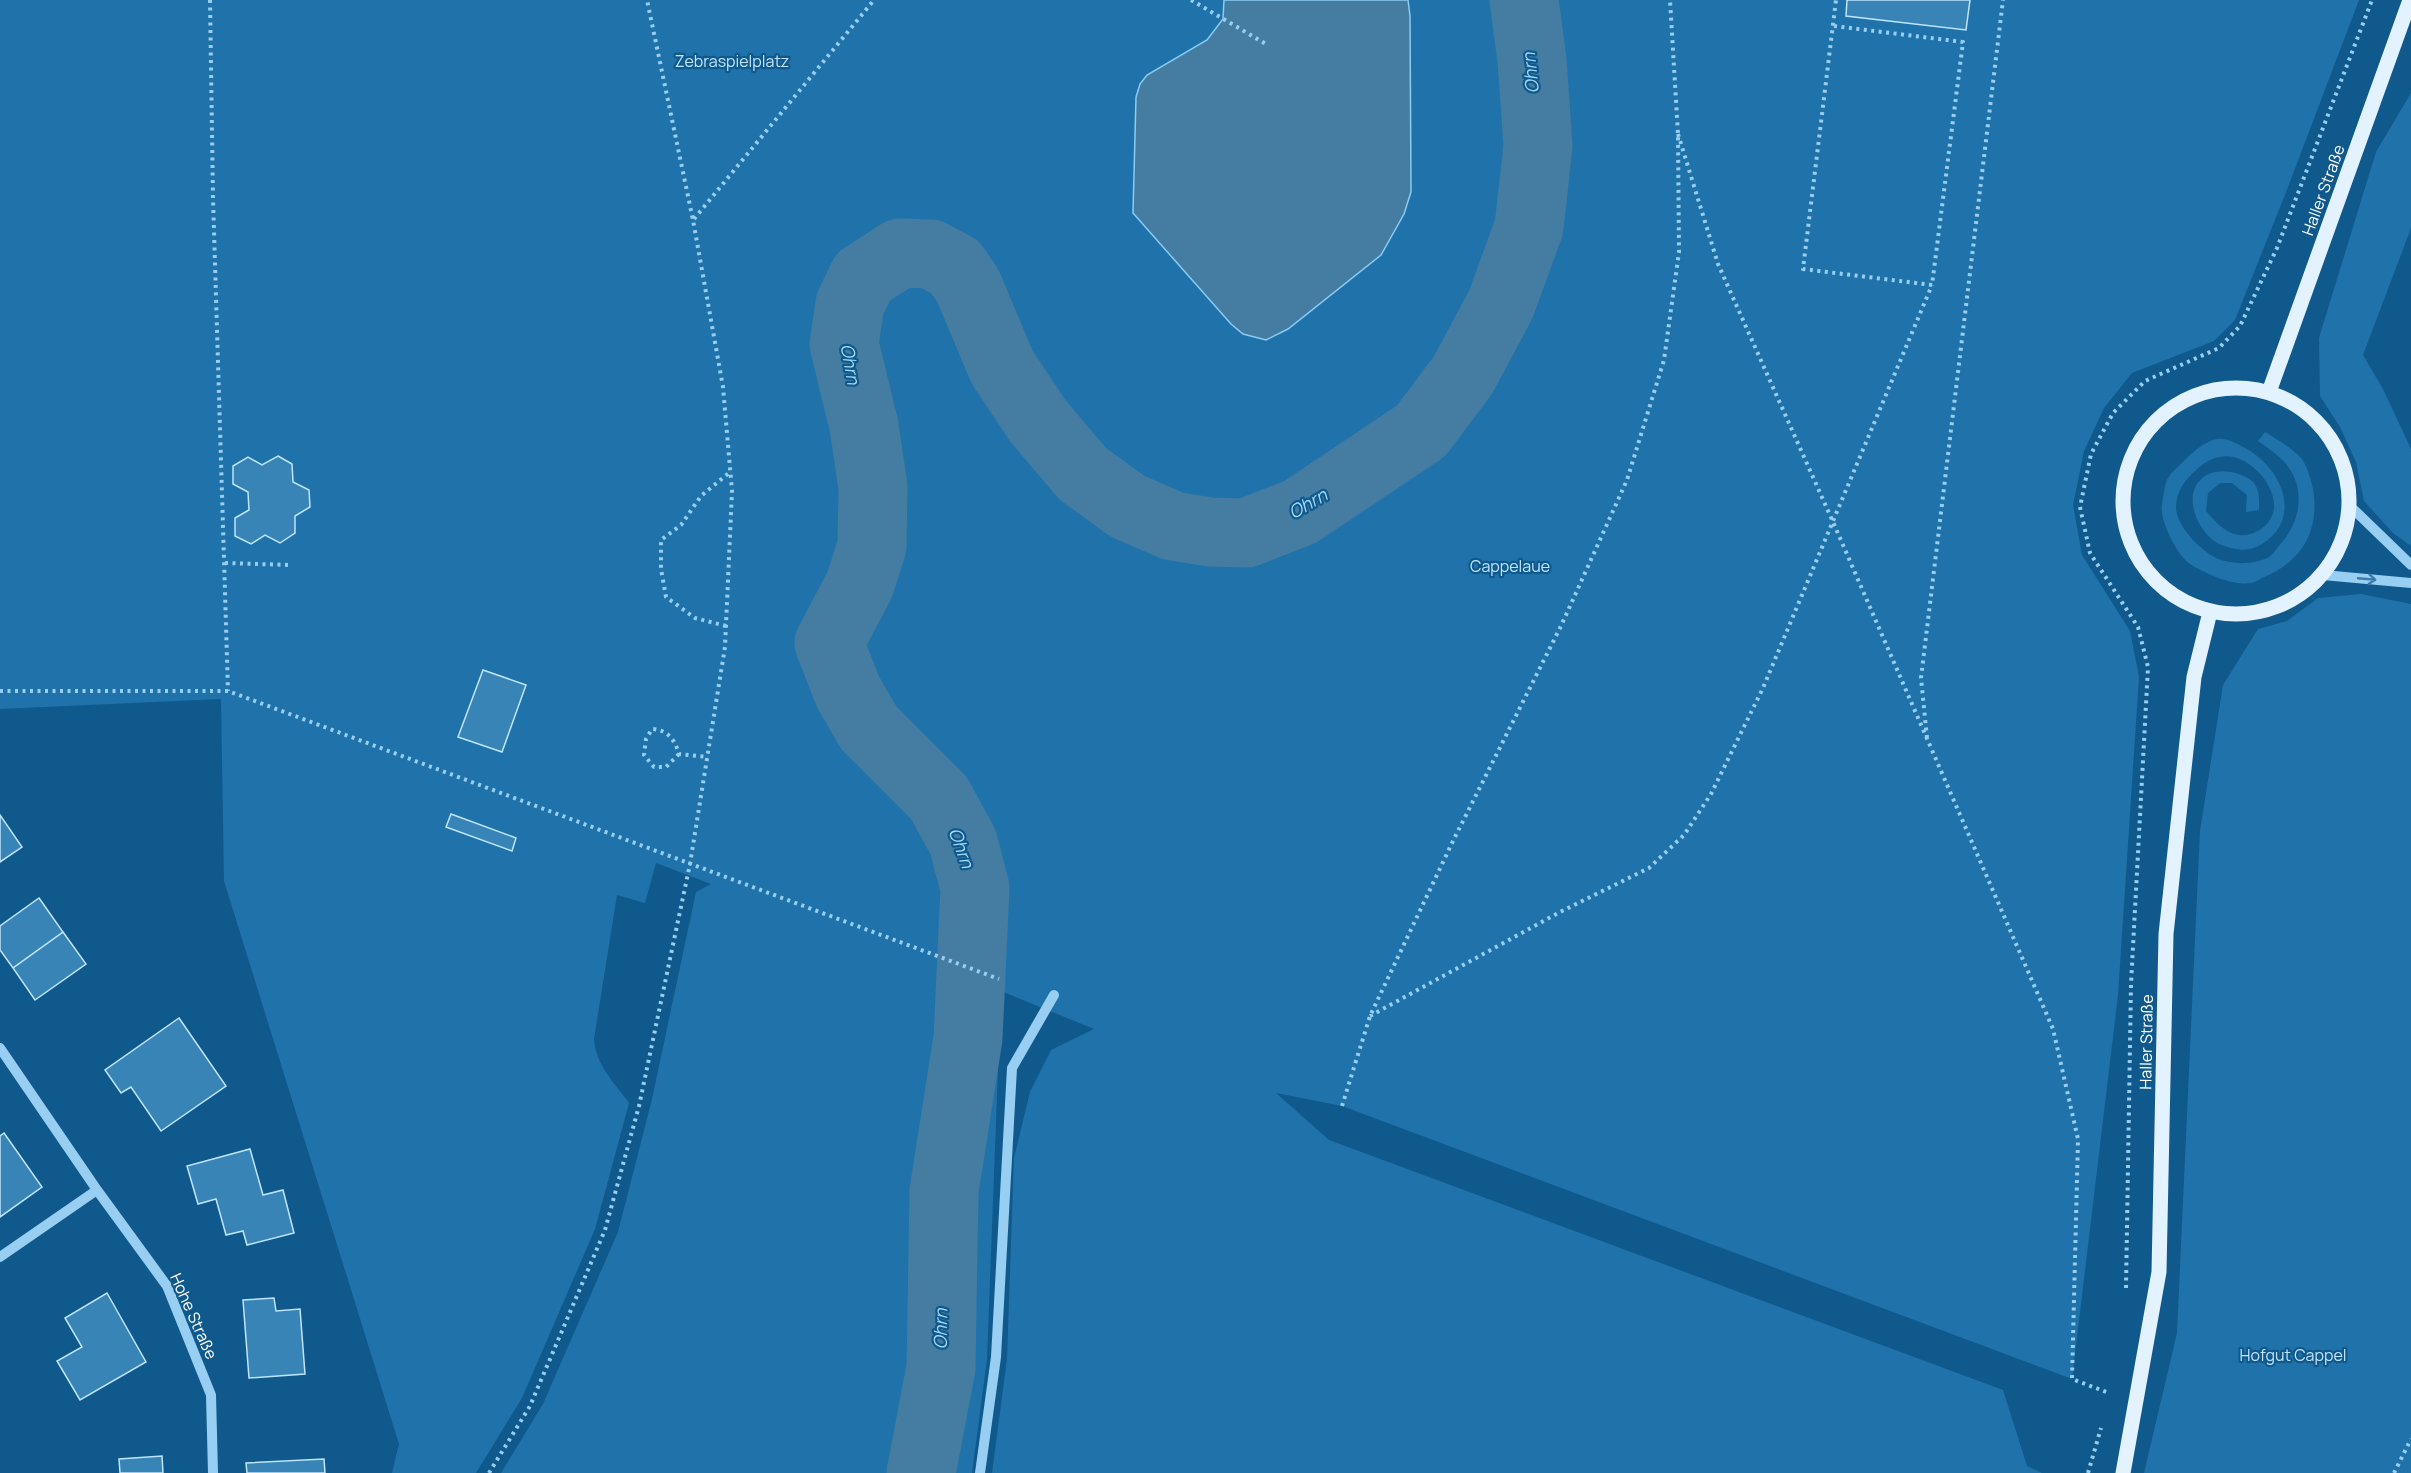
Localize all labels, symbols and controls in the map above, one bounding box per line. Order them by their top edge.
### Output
park label: Zebraspielplatz [675,50,789,72]
water label: Ohrn [1516,50,1544,95]
street label: Haller Straße [2296,142,2350,238]
water label: Ohrn [836,342,867,387]
water label: Ohrn [1284,482,1332,524]
park label: Cappelaue [1470,555,1550,577]
one-way arrow [2356,574,2376,585]
water label: Ohrn [944,824,981,872]
street label: Haller Straße [2134,994,2158,1090]
street label: Hohe Straße [165,1269,223,1363]
water label: Ohrn [928,1307,952,1350]
park label: Hofgut Cappel [2239,1344,2347,1366]

